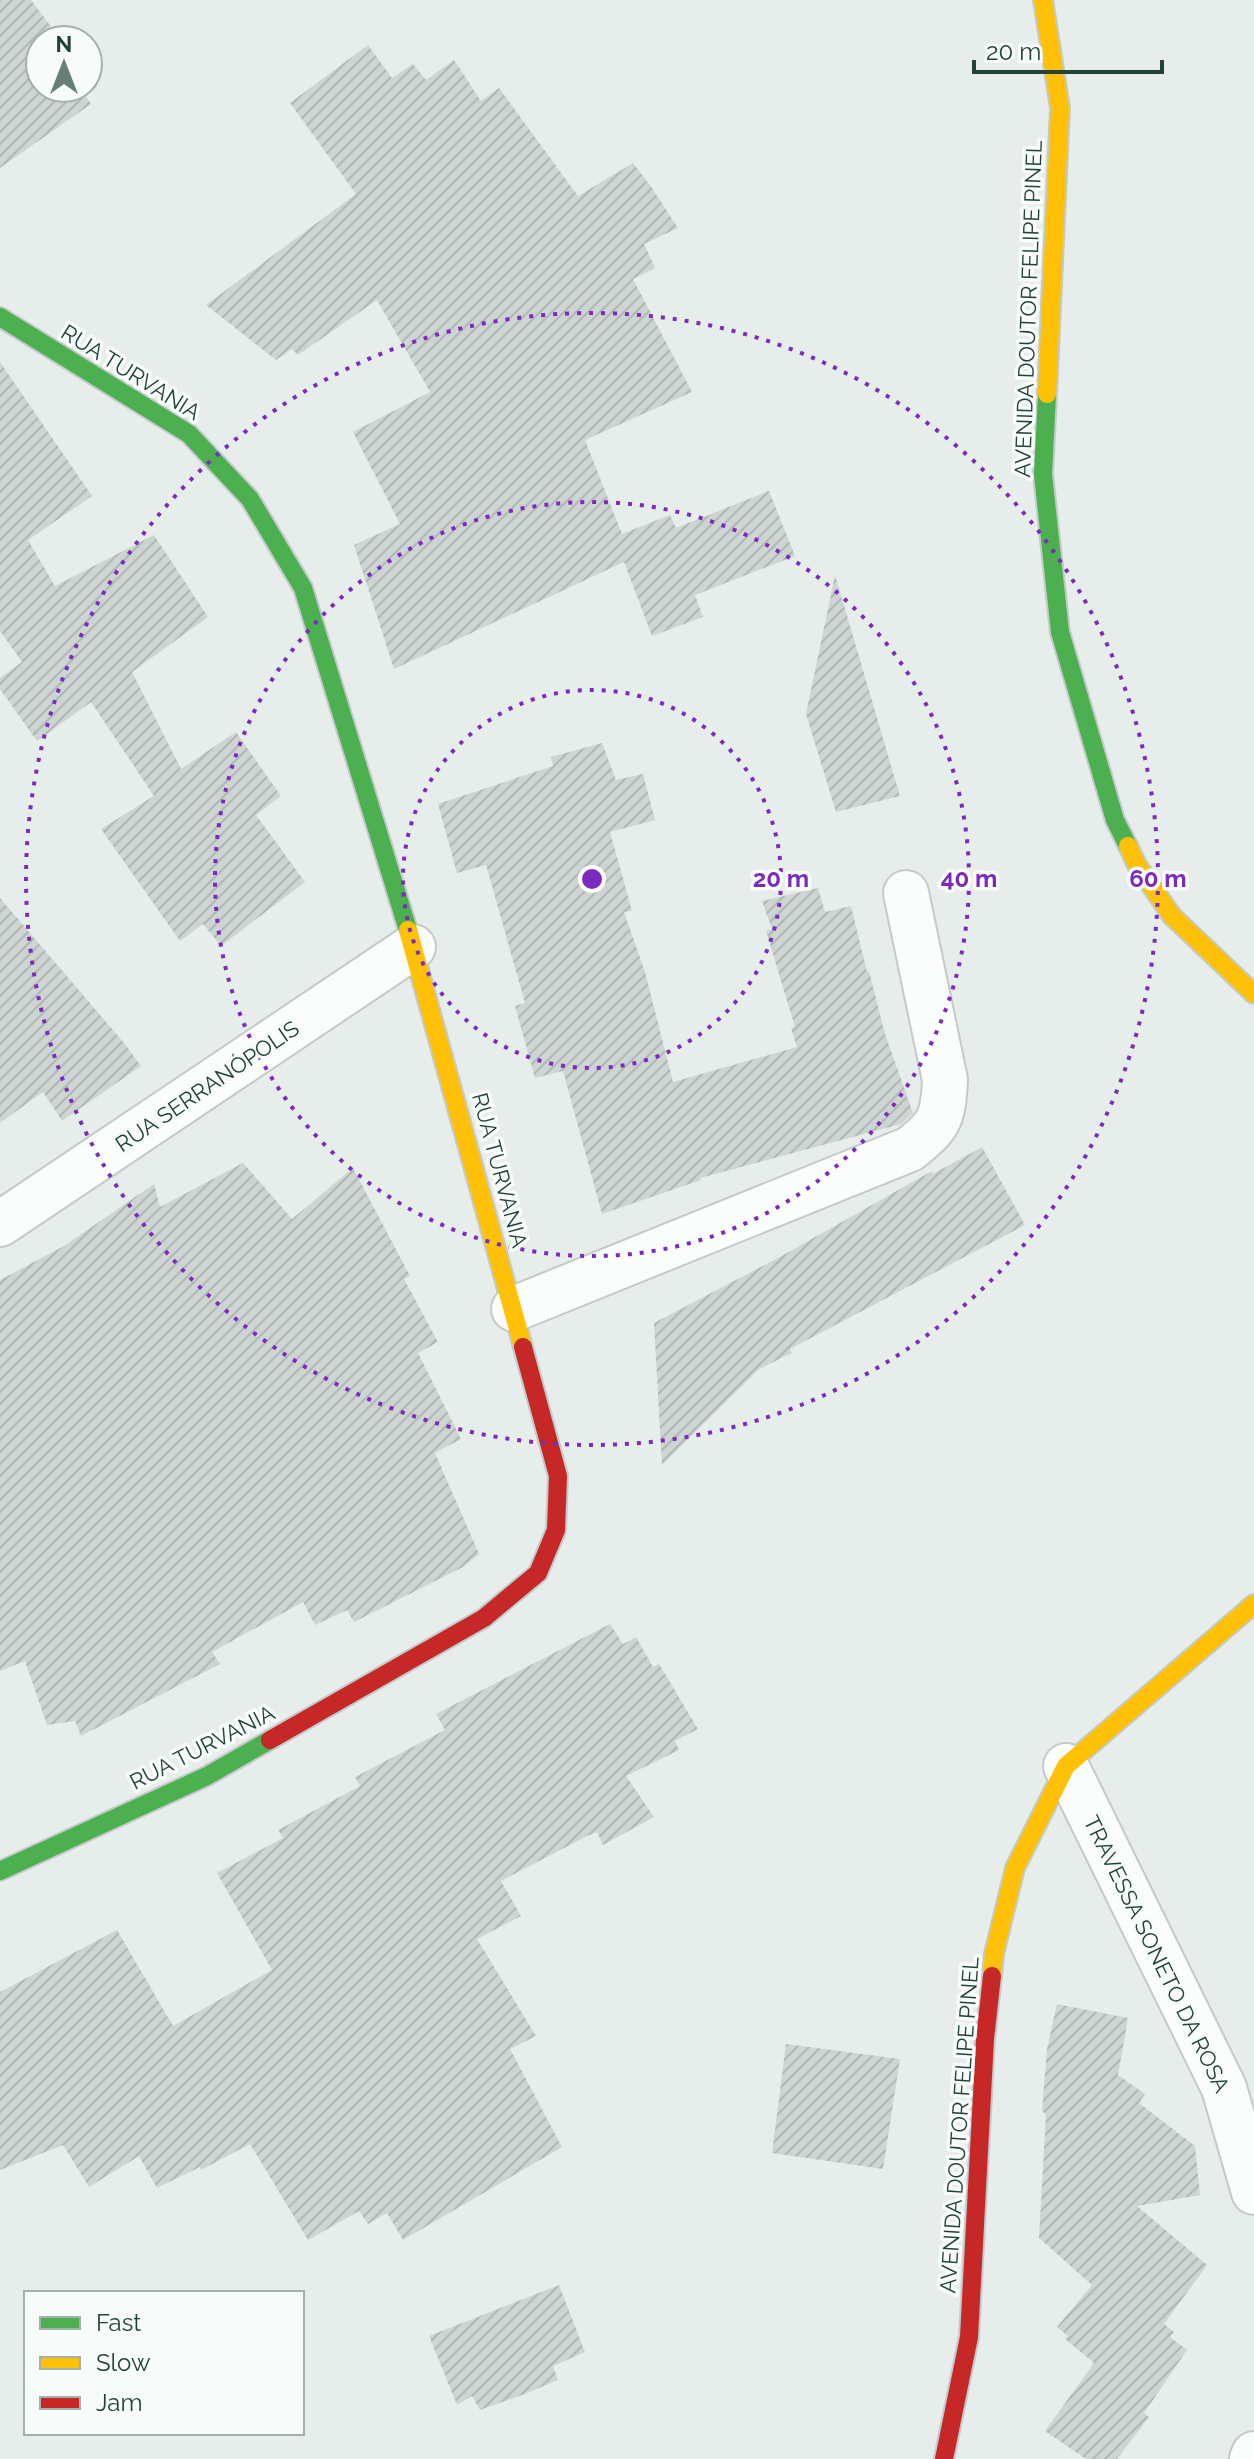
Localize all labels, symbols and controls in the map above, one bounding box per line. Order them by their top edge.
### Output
north arrow [24,24,104,104]
scale bar [974,24,1162,74]
text: N [56,31,72,57]
text: 20 m [986,37,1041,66]
street label: AVENIDA DOUTOR FELIPE PINEL [1009,140,1047,478]
street label: RUA TURVANIA [57,319,206,425]
text: 20 m [753,864,809,893]
text: 40 m [941,864,997,893]
text: 60 m [1129,864,1187,893]
centre of rings [578,865,606,893]
street label: RUA SERRANÓPOLIS [110,1015,304,1157]
street label: RUA TURVANIA [467,1090,533,1250]
street label: RUA TURVANIA [125,1699,279,1795]
street label: TRAVESSA SONETO DA ROSA [1079,1811,1236,2097]
street label: AVENIDA DOUTOR FELIPE PINEL [934,1956,984,2294]
legend [24,2291,304,2435]
text: Fast [96,2308,141,2337]
text: Slow [96,2348,151,2377]
text: Jam [96,2388,142,2417]

